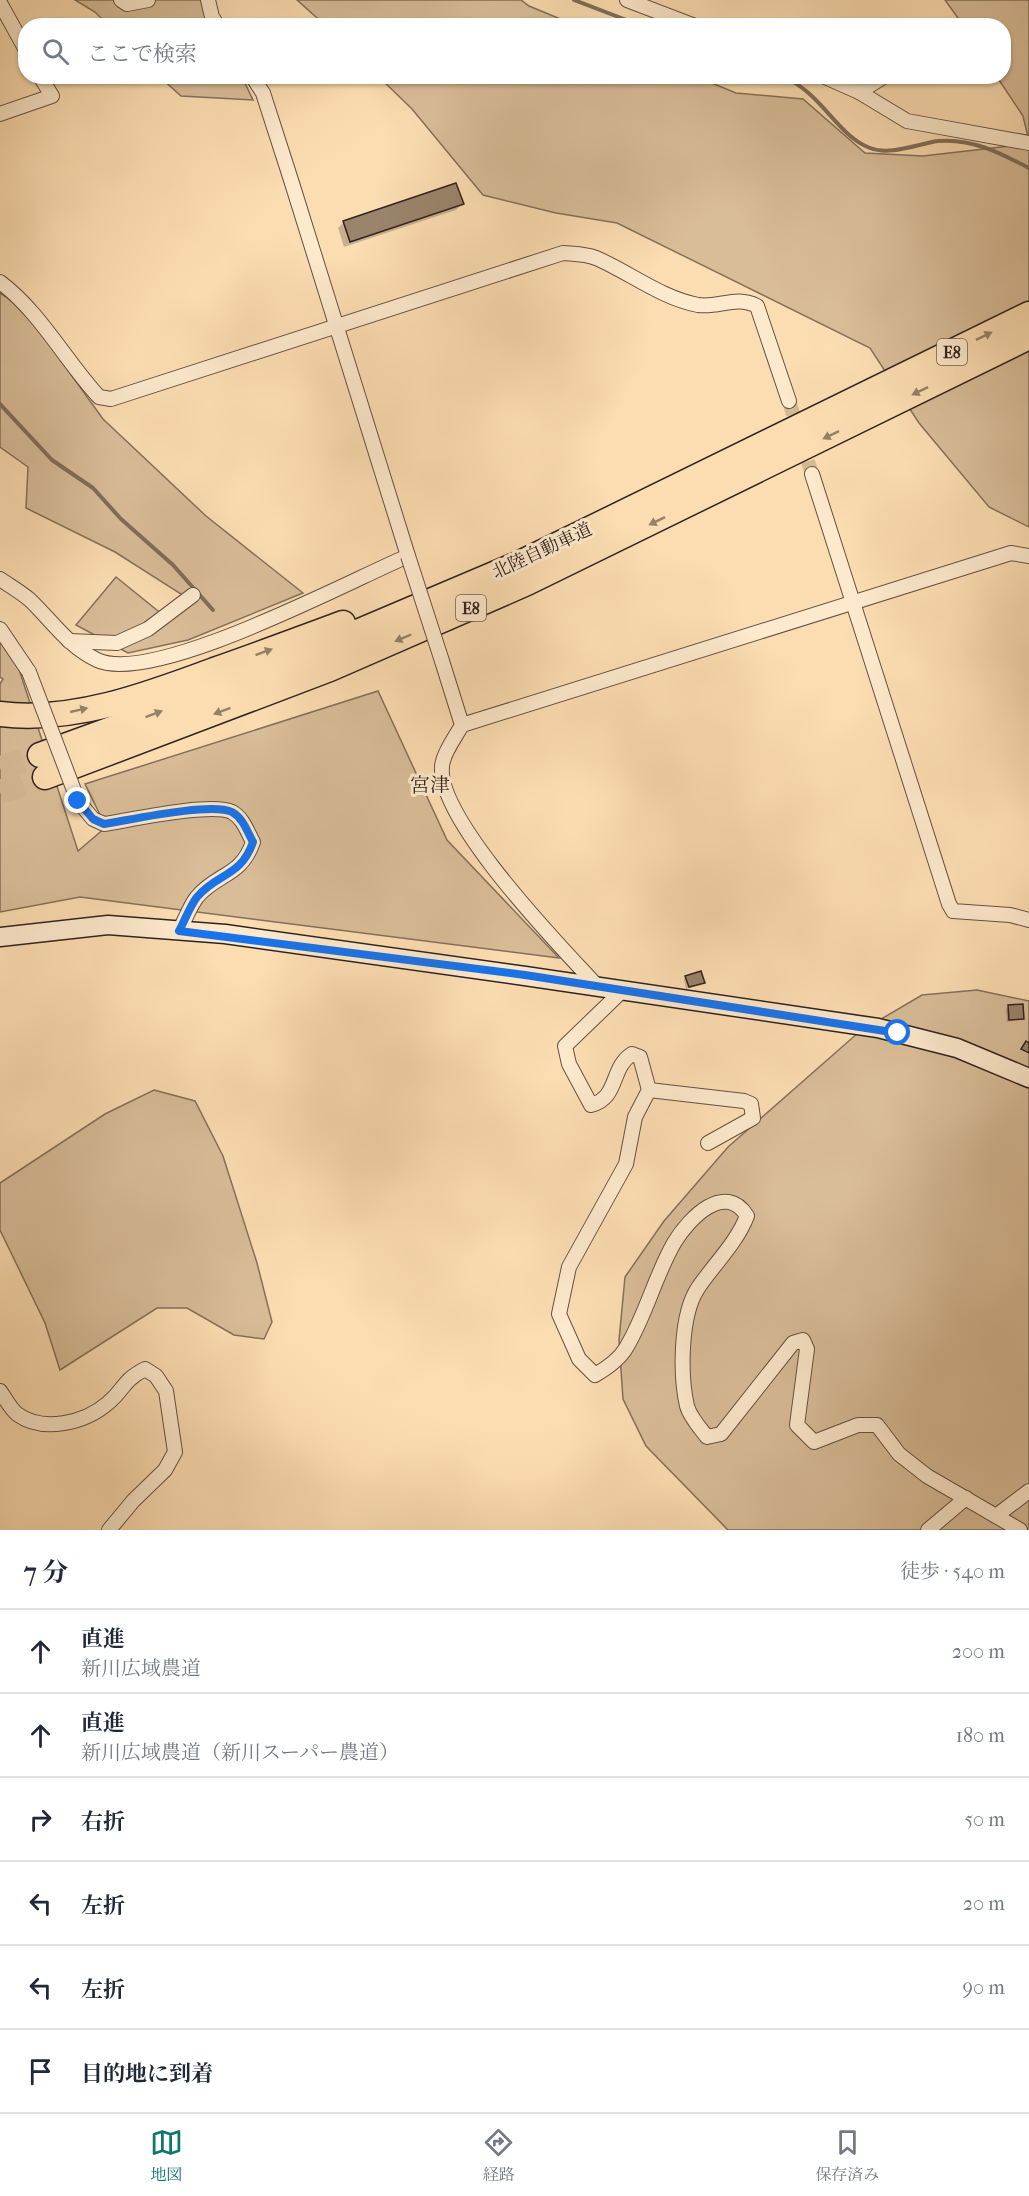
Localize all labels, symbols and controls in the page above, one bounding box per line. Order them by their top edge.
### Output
search box [18,18,1011,84]
icon: search [39,35,72,68]
text: ここで検索 [87,41,197,67]
one-way arrow [976,331,993,341]
road number: E8 [937,339,967,365]
one-way arrow [911,385,929,395]
one-way arrow [823,430,840,439]
one-way arrow [648,517,665,526]
street label: 北陸自動車道 [489,519,595,583]
road number: E8 [456,595,486,621]
one-way arrow [394,634,412,643]
one-way arrow [256,646,274,656]
one-way arrow [70,705,89,714]
one-way arrow [213,706,231,716]
one-way arrow [146,709,164,719]
district label: 宮津 [410,774,450,797]
route end [64,787,90,813]
route start [884,1019,910,1045]
text: 7 分 [24,1557,68,1588]
text: 徒歩 · 540 m [900,1560,1005,1583]
text: 直進 [81,1626,125,1652]
icon: ahead [24,1635,57,1668]
text: 200 m [952,1640,1005,1663]
text: 新川広域農道 [81,1657,201,1680]
text: 直進 [81,1710,125,1736]
icon: ahead [24,1719,57,1752]
text: 180 m [956,1724,1005,1747]
text: 新川広域農道（新川スーパー農道） [81,1741,399,1764]
icon: right [24,1803,57,1836]
text: 50 m [964,1808,1005,1831]
text: 右折 [81,1809,125,1835]
icon: left [24,1887,57,1920]
text: 20 m [963,1892,1005,1915]
text: 左折 [81,1893,125,1919]
icon: left [24,1971,57,2004]
text: 90 m [963,1976,1005,1999]
text: 左折 [81,1977,125,2003]
icon: arrive [24,2055,57,2088]
text: 目的地に到着 [81,2061,213,2087]
tab: 地図 [150,2126,183,2185]
tab: 経路 [482,2126,515,2185]
tab: 保存済み [815,2126,879,2185]

